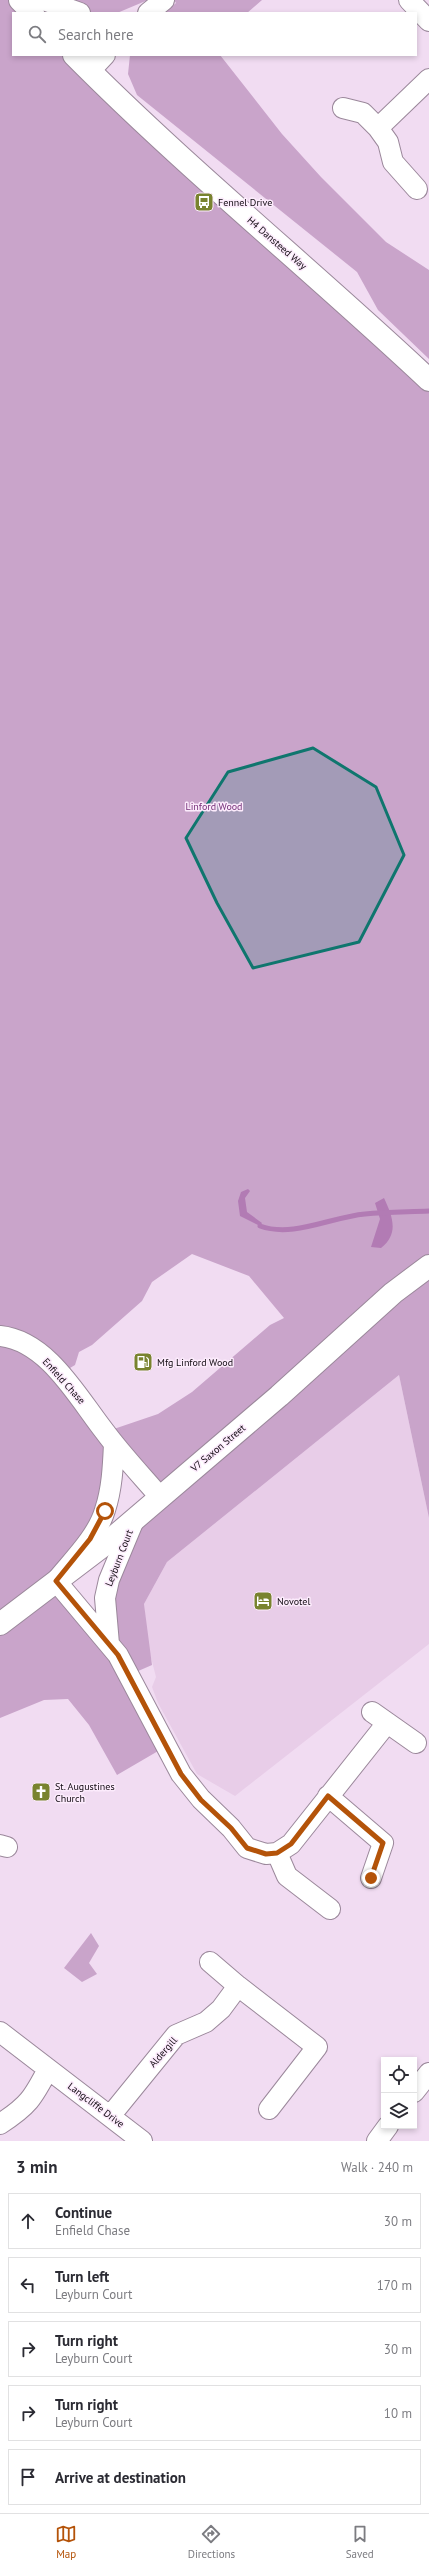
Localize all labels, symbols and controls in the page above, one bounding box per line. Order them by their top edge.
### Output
search box [12,12,417,56]
icon: search [26,23,48,45]
text: Search here [58,25,134,44]
bus stop icon: Fennel Drive [193,191,215,213]
place label: Fennel Drive [218,196,272,209]
street label: H4 Dansteed Way [245,214,310,273]
park label: Linford Wood [186,800,242,813]
fuel station icon: Mfg Linford Wood [132,1351,154,1373]
street label: Enfield Chase [40,1355,88,1407]
place label: Mfg Linford Wood [157,1356,233,1369]
street label: V7 Saxon Street [187,1421,248,1475]
route start [96,1502,114,1520]
street label: Leyburn Court [102,1527,136,1588]
hotel icon: Novotel [252,1590,274,1612]
place label: Novotel [277,1595,310,1608]
place label: St. Augustines Church [55,1780,115,1805]
church icon: St. Augustines Church [30,1781,52,1803]
route end [362,1869,380,1887]
street label: Aldergill [146,2034,180,2070]
map controls [381,2057,417,2129]
button: locate [381,2057,417,2093]
street label: Langcliffe Drive [65,2080,127,2130]
button: layers [381,2093,417,2129]
text: 3 min [16,2156,57,2178]
text: Walk · 240 m [341,2159,413,2176]
text: Continue [55,2203,112,2222]
icon: ahead [17,2210,39,2232]
text: 30 m [384,2213,412,2230]
text: Enfield Chase [55,2222,130,2239]
text: Turn left [55,2267,109,2286]
icon: left [17,2274,39,2296]
text: 170 m [377,2277,412,2294]
text: Leyburn Court [55,2286,133,2303]
text: Turn right [55,2331,118,2350]
icon: right [17,2338,39,2360]
text: 30 m [384,2341,412,2358]
text: Leyburn Court [55,2350,133,2367]
text: Turn right [55,2395,118,2414]
icon: right [17,2402,39,2424]
text: 10 m [384,2405,412,2422]
text: Leyburn Court [55,2414,133,2431]
icon: arrive [17,2466,39,2488]
text: Arrive at destination [55,2468,186,2487]
tab: Map [55,2523,77,2561]
tab: Directions [188,2523,235,2561]
tab: Saved [346,2523,374,2561]

